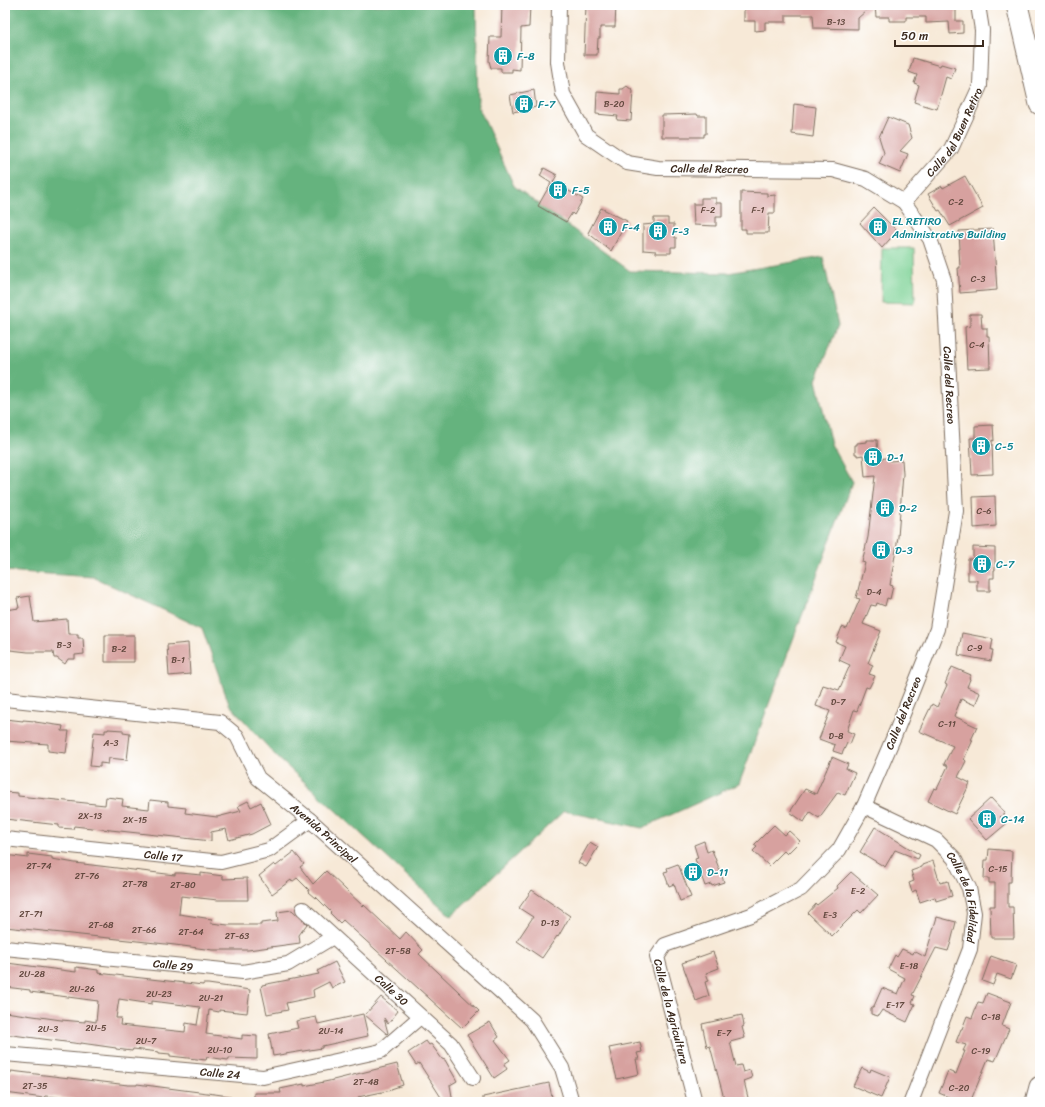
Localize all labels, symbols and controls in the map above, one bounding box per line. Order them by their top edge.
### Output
house number: B-13 [827,14,845,30]
scale bar [895,22,983,48]
text: 50 m [901,25,928,47]
building icon: F-8 [492,45,514,67]
place label: F-8 [517,47,535,66]
street label: Calle del Buen Retiro [921,84,988,181]
building icon: F-7 [513,93,535,115]
place label: F-7 [538,95,556,114]
house number: B-20 [604,96,625,112]
street label: Calle del Recreo [671,159,749,179]
building icon: F-5 [547,179,569,201]
place label: F-5 [572,181,590,200]
house number: C-2 [949,194,964,210]
house number: F-2 [701,202,715,218]
house number: F-1 [752,202,765,218]
place label: EL RETIRO Administrative Building [891,212,1007,244]
building icon: F-4 [597,216,619,238]
building icon: EL RETIRO Administrative Building [867,216,889,238]
place label: F-4 [622,218,640,237]
building icon: F-3 [647,220,669,242]
place label: F-3 [672,222,689,241]
house number: C-3 [971,271,985,287]
house number: C-4 [969,337,985,353]
street label: Calle del Recreo [937,346,961,425]
building icon: C-5 [970,435,992,457]
place label: C-5 [995,437,1014,456]
building icon: D-1 [862,446,884,468]
place label: D-1 [887,448,904,467]
building icon: D-2 [874,497,896,519]
place label: D-2 [899,499,918,518]
house number: C-6 [977,503,991,519]
building icon: D-3 [870,539,892,561]
place label: D-3 [895,541,913,560]
building icon: C-7 [971,553,993,575]
place label: C-7 [996,555,1015,574]
house number: D-4 [866,584,882,600]
house number: B-3 [57,637,71,653]
house number: C-9 [967,640,983,656]
house number: B-2 [111,641,127,657]
house number: B-1 [171,652,185,668]
street label: Calle del Recreo [880,673,927,753]
house number: D-7 [831,694,846,710]
house number: C-11 [938,716,956,732]
house number: D-8 [829,728,844,744]
house number: A-3 [102,735,119,751]
street label: Avenida Principal [285,798,362,869]
house number: 2X-13 [78,808,102,824]
building icon: C-14 [976,808,998,830]
place label: C-14 [1001,810,1025,829]
house number: 2X-15 [123,812,148,828]
street label: Calle 17 [143,845,184,868]
street label: Calle de la Fidelidad [942,847,983,945]
house number: 2T-74 [26,858,52,874]
building icon: D-11 [682,861,704,883]
house number: C-15 [988,861,1008,877]
place label: D-11 [707,863,728,882]
house number: 2T-76 [75,868,99,884]
house number: 2T-78 [123,876,148,892]
house number: 2T-80 [170,877,196,893]
house number: E-2 [851,883,865,899]
house number: 2T-71 [19,906,43,922]
house number: E-3 [823,907,837,923]
house number: D-13 [541,915,559,931]
house number: 2T-68 [89,917,114,933]
house number: 2T-66 [132,922,156,938]
house number: 2T-64 [178,924,204,940]
house number: 2T-63 [225,928,249,944]
house number: 2T-58 [385,943,411,959]
street label: Calle 29 [152,954,194,977]
street label: Calle de la Agricultura [648,957,694,1067]
house number: E-18 [900,958,919,974]
house number: 2U-28 [19,966,46,982]
street label: Calle 30 [370,970,413,1011]
house number: 2U-26 [69,981,95,997]
house number: 2U-23 [146,986,172,1002]
house number: 2U-21 [199,990,223,1006]
house number: E-17 [886,997,905,1013]
house number: C-18 [981,1009,1001,1025]
house number: 2U-5 [86,1020,107,1036]
house number: 2U-3 [38,1021,58,1037]
house number: 2U-14 [319,1023,344,1039]
house number: E-7 [717,1025,732,1041]
house number: 2U-7 [136,1033,157,1049]
house number: 2U-10 [208,1042,233,1058]
house number: C-19 [971,1043,991,1059]
street label: Calle 24 [199,1062,241,1085]
house number: 2T-48 [353,1074,379,1090]
house number: 2T-35 [23,1078,48,1094]
house number: C-20 [949,1080,970,1096]

